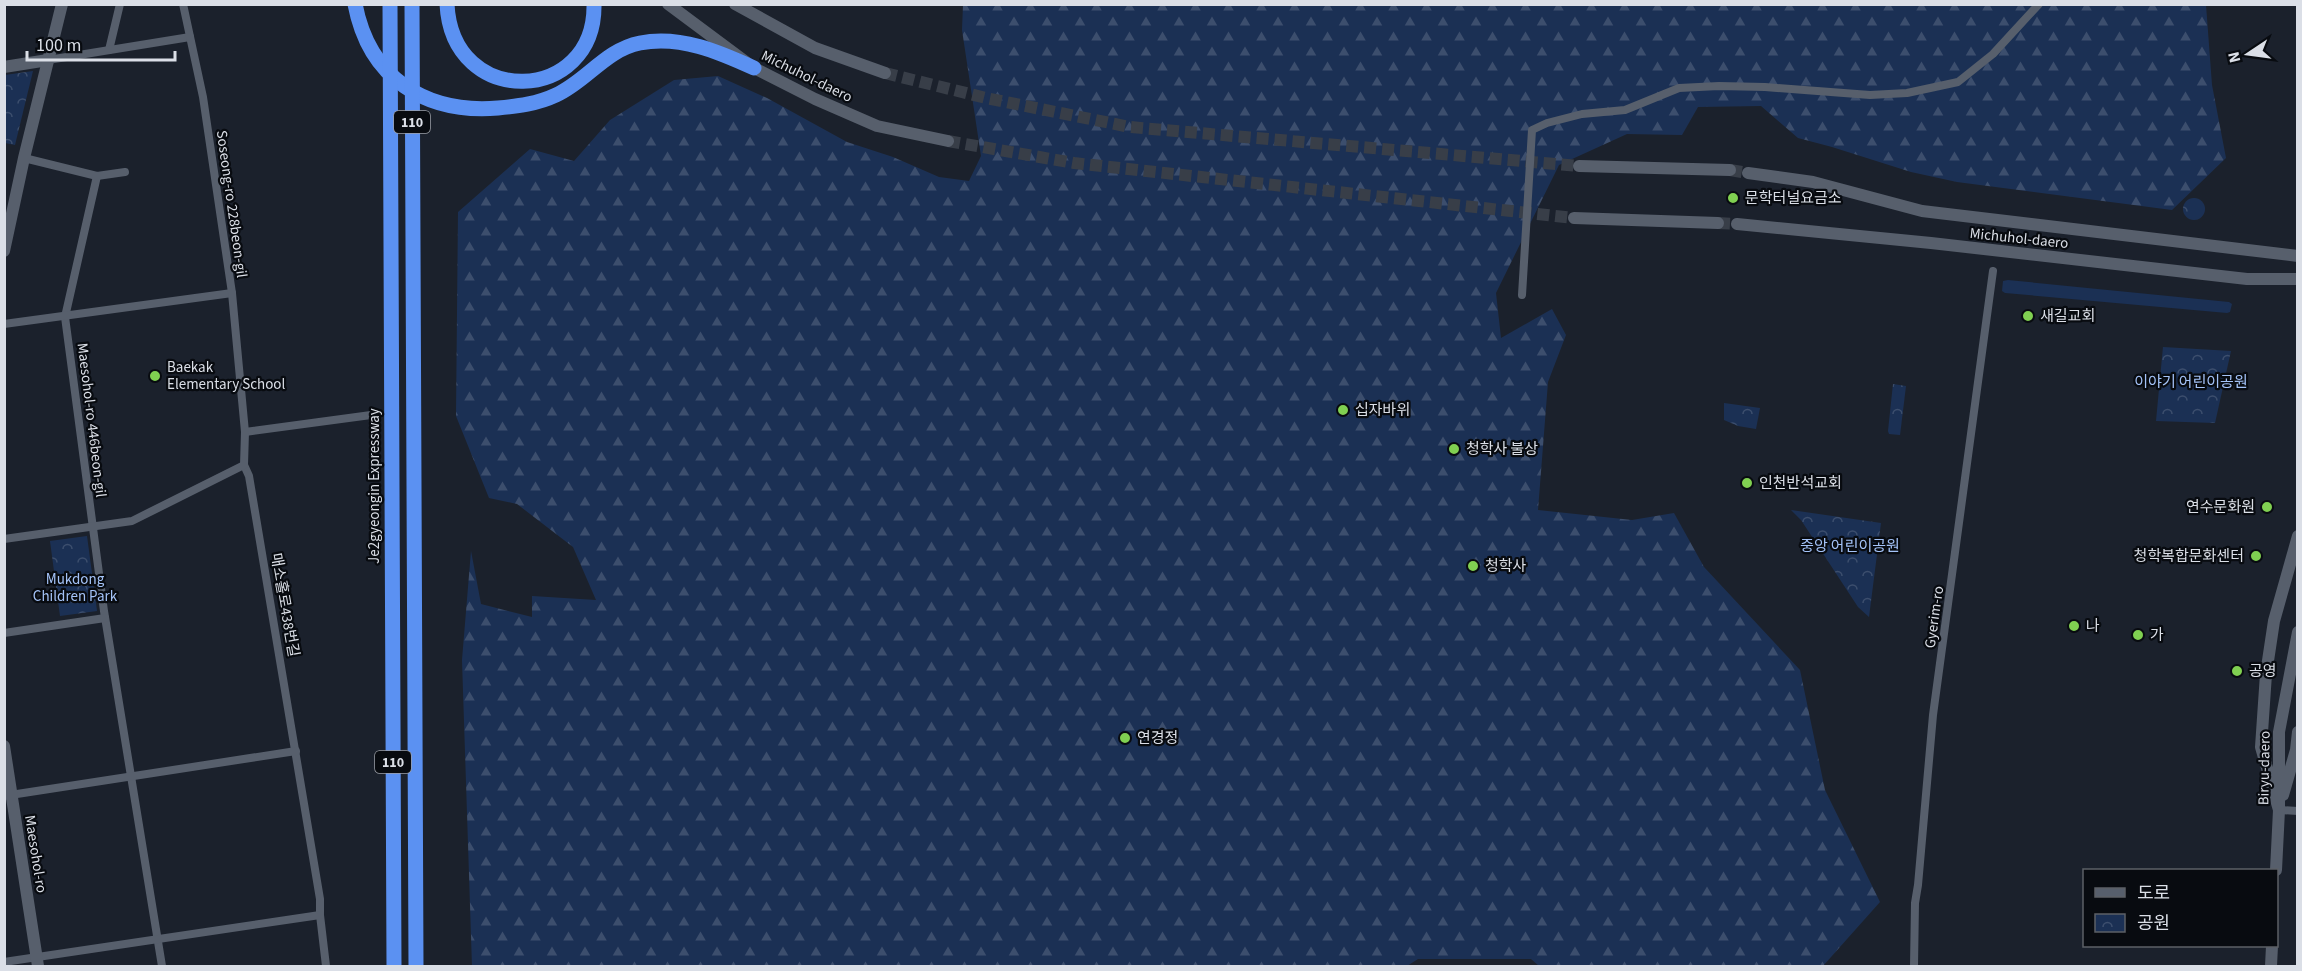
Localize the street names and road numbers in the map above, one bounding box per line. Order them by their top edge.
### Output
street label: Michuhol-daero [758,45,856,108]
road number: 110 [394,111,430,133]
street label: Soseong-ro 228beon-gil [211,129,252,279]
street label: Michuhol-daero [1969,223,2069,254]
street label: Maesohol-ro 446beon-gil [72,342,111,499]
street label: Je2gyeongin Expressway [364,408,385,564]
street label: 매소홀로438번길 [265,551,304,659]
street label: Gyerim-ro [1920,584,1949,650]
street label: Biryu-daero [2253,731,2276,805]
road number: 110 [375,751,411,773]
street label: Maesohol-ro [19,814,52,894]

